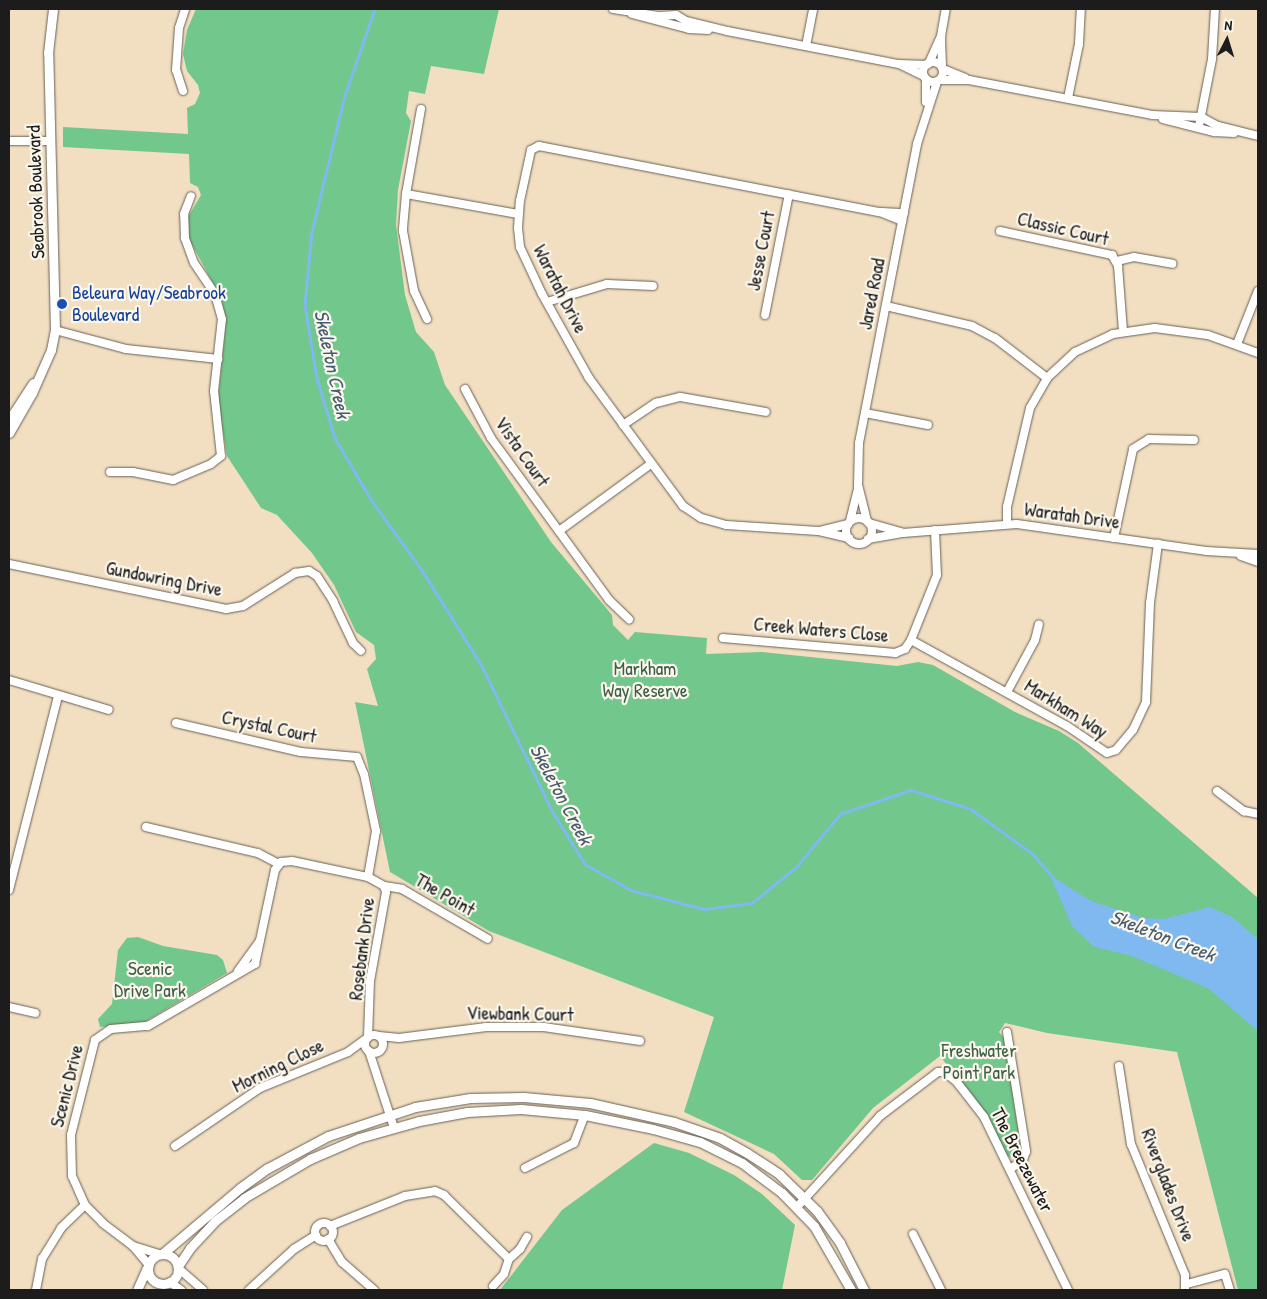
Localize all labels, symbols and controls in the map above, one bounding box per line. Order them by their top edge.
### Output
north arrow [1202,15,1252,65]
text: N [1224,15,1233,34]
street label: Seabrook Boulevard [22,125,50,259]
street label: Classic Court [1015,207,1111,251]
street label: Jesse Court [742,209,780,293]
street label: Waratah Drive [528,241,592,337]
street label: Jared Road [854,256,890,332]
place label: Beleura Way/Seabrook Boulevard [72,282,226,326]
marker: Beleura Way/Seabrook Boulevard [56,298,68,310]
water label: Skeleton Creek [310,308,356,420]
street label: Vista Court [490,413,554,491]
street label: Waratah Drive [1023,498,1121,534]
street label: Gundowring Drive [104,557,224,601]
street label: Creek Waters Close [753,613,889,647]
park label: Markham Way Reserve [602,658,688,702]
street label: Markham Way [1020,674,1112,744]
street label: Crystal Court [220,706,318,748]
water label: Skeleton Creek [526,740,598,848]
street label: The Point [411,869,479,921]
street label: Rosebank Drive [344,896,380,1002]
water label: Skeleton Creek [1107,904,1219,966]
park label: Scenic Drive Park [114,958,186,1002]
street label: Viewbank Court [466,1002,574,1026]
street label: Morning Close [229,1034,327,1098]
park label: Freshwater Point Park [942,1040,1016,1084]
street label: Scenic Drive [46,1042,88,1130]
street label: The Breezewater [986,1104,1058,1216]
street label: Riverglades Drive [1136,1125,1200,1245]

